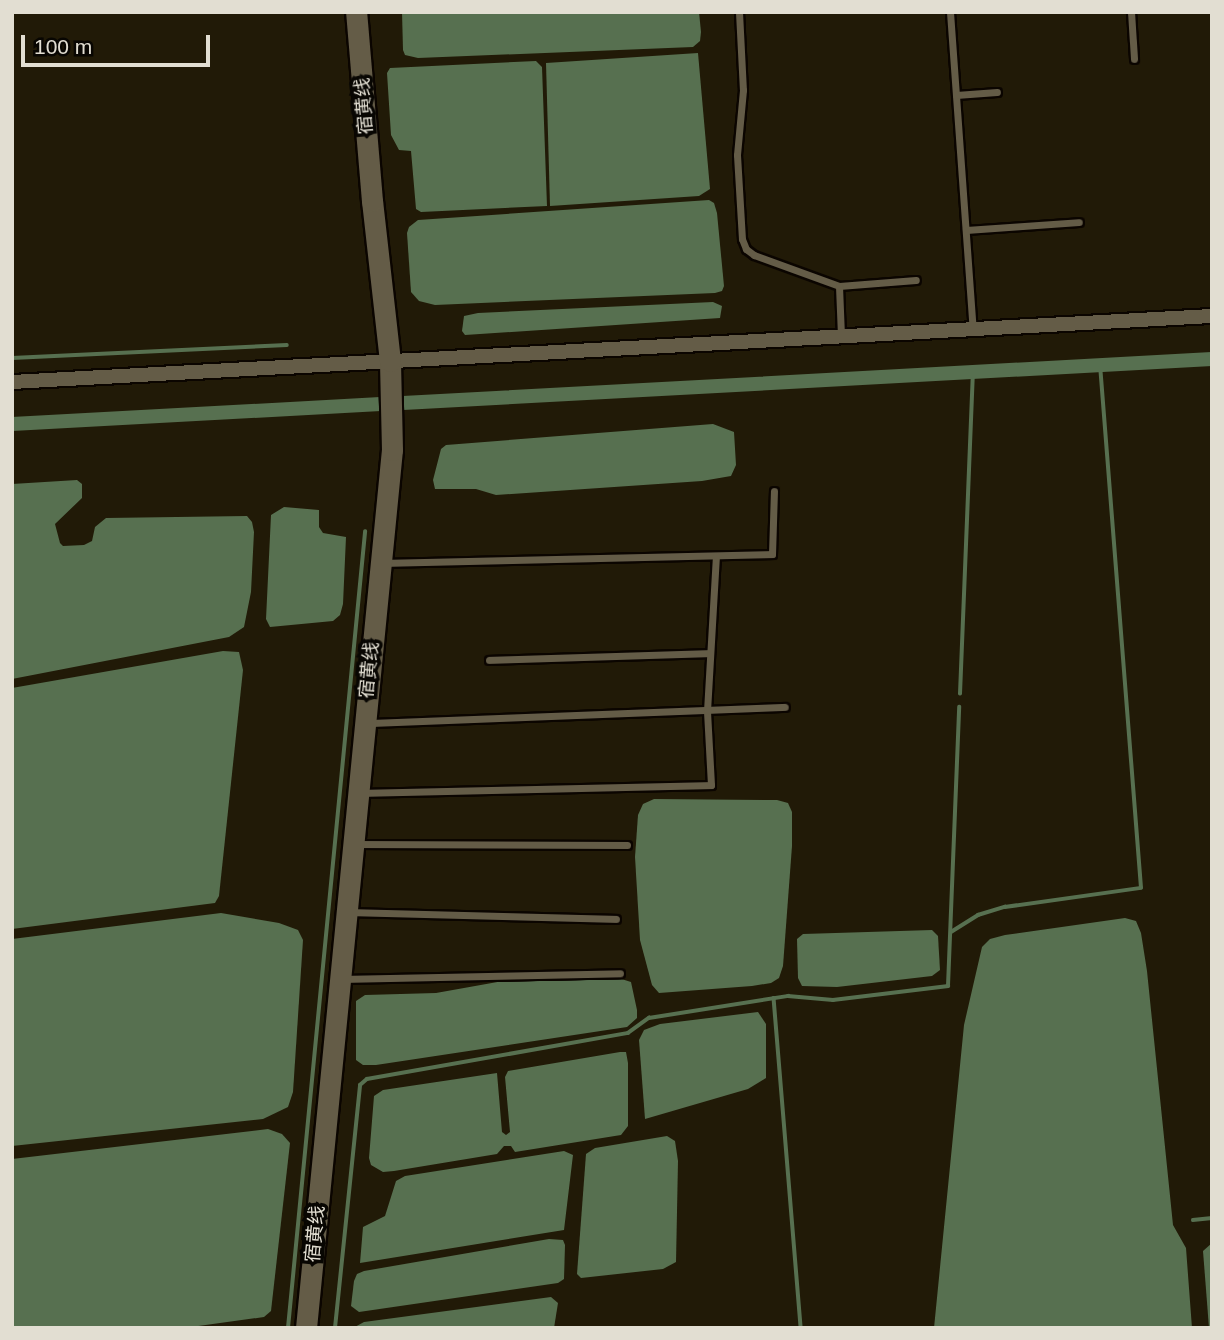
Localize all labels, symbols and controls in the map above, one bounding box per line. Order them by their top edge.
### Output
scale bar [24,21,214,65]
text: 100 m [34,35,92,58]
street label: 宿黄线 [350,77,378,135]
street label: 宿黄线 [355,641,383,699]
street label: 宿黄线 [301,1205,329,1263]

